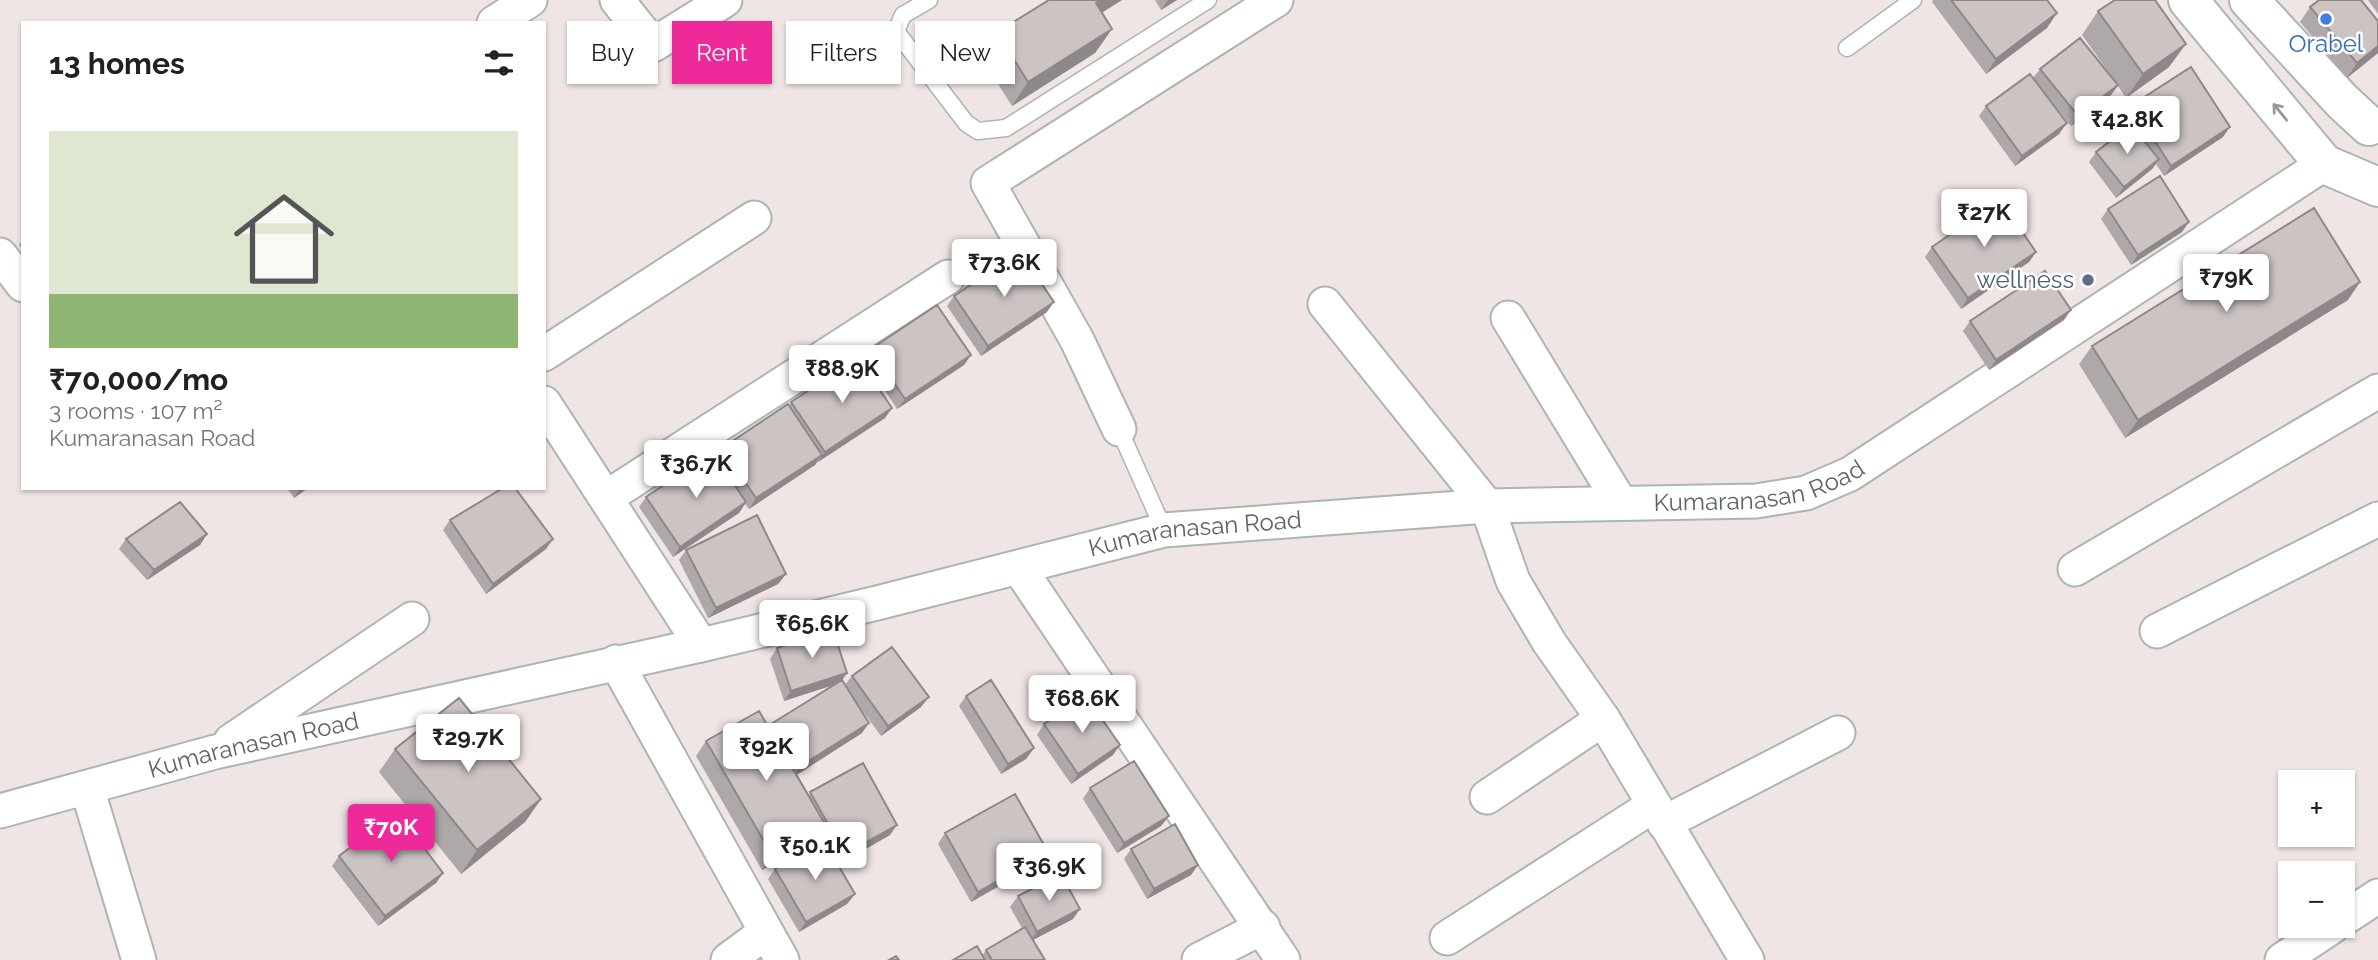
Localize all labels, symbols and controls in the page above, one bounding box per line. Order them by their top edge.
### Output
marker: Orabel [2318,11,2334,27]
chip: Buy [567,21,658,84]
chip: Rent [672,21,772,84]
chip: Filters [786,21,901,84]
chip: New [915,21,1015,84]
place label: Orabel [2289,29,2364,58]
icon: filters [480,44,518,82]
text: 13 homes [49,46,185,81]
pin: ₹42.8K [2070,96,2184,156]
one-way arrow [2273,103,2289,121]
text: ₹42.8K [2091,105,2163,132]
icon: home [221,176,347,302]
pin: ₹27K [1943,190,2025,249]
text: ₹27K [1957,198,2011,225]
pin: ₹73.6K [947,240,1061,299]
text: ₹73.6K [968,248,1040,275]
pin: ₹79K [2185,254,2267,314]
text: ₹79K [2199,263,2253,290]
place label: wellness [1977,265,2074,294]
marker: wellness [2080,272,2096,288]
pin: ₹88.9K [785,346,899,405]
text: ₹88.9K [805,354,879,381]
text: ₹70,000/mo [49,362,228,397]
text: 3 rooms · 107 m² [49,397,223,424]
text: Kumaranasan Road [49,424,255,451]
pin: ₹36.7K [639,440,753,500]
text: ₹36.7K [660,449,732,476]
street label: Kumaranasan Road [1653,453,1870,517]
street label: Kumaranasan Road [1085,505,1303,563]
pin: ₹65.6K [755,600,869,660]
text: ₹65.6K [775,609,849,636]
pin: ₹68.6K [1025,676,1139,735]
text: ₹68.6K [1045,684,1119,711]
street label: Kumaranasan Road [145,706,361,784]
pin: ₹29.7K [411,714,525,774]
text: ₹29.7K [432,723,504,750]
pin: ₹92K [725,724,807,783]
text: ₹92K [739,732,793,759]
map controls [2278,770,2355,938]
button: + [2278,770,2355,847]
pin: ₹70K [350,804,432,864]
text: ₹70K [364,813,418,840]
pin: ₹50.1K [758,822,872,882]
text: ₹50.1K [779,831,851,858]
pin: ₹36.9K [992,844,1106,903]
text: ₹36.9K [1012,852,1086,879]
button: − [2278,861,2355,938]

